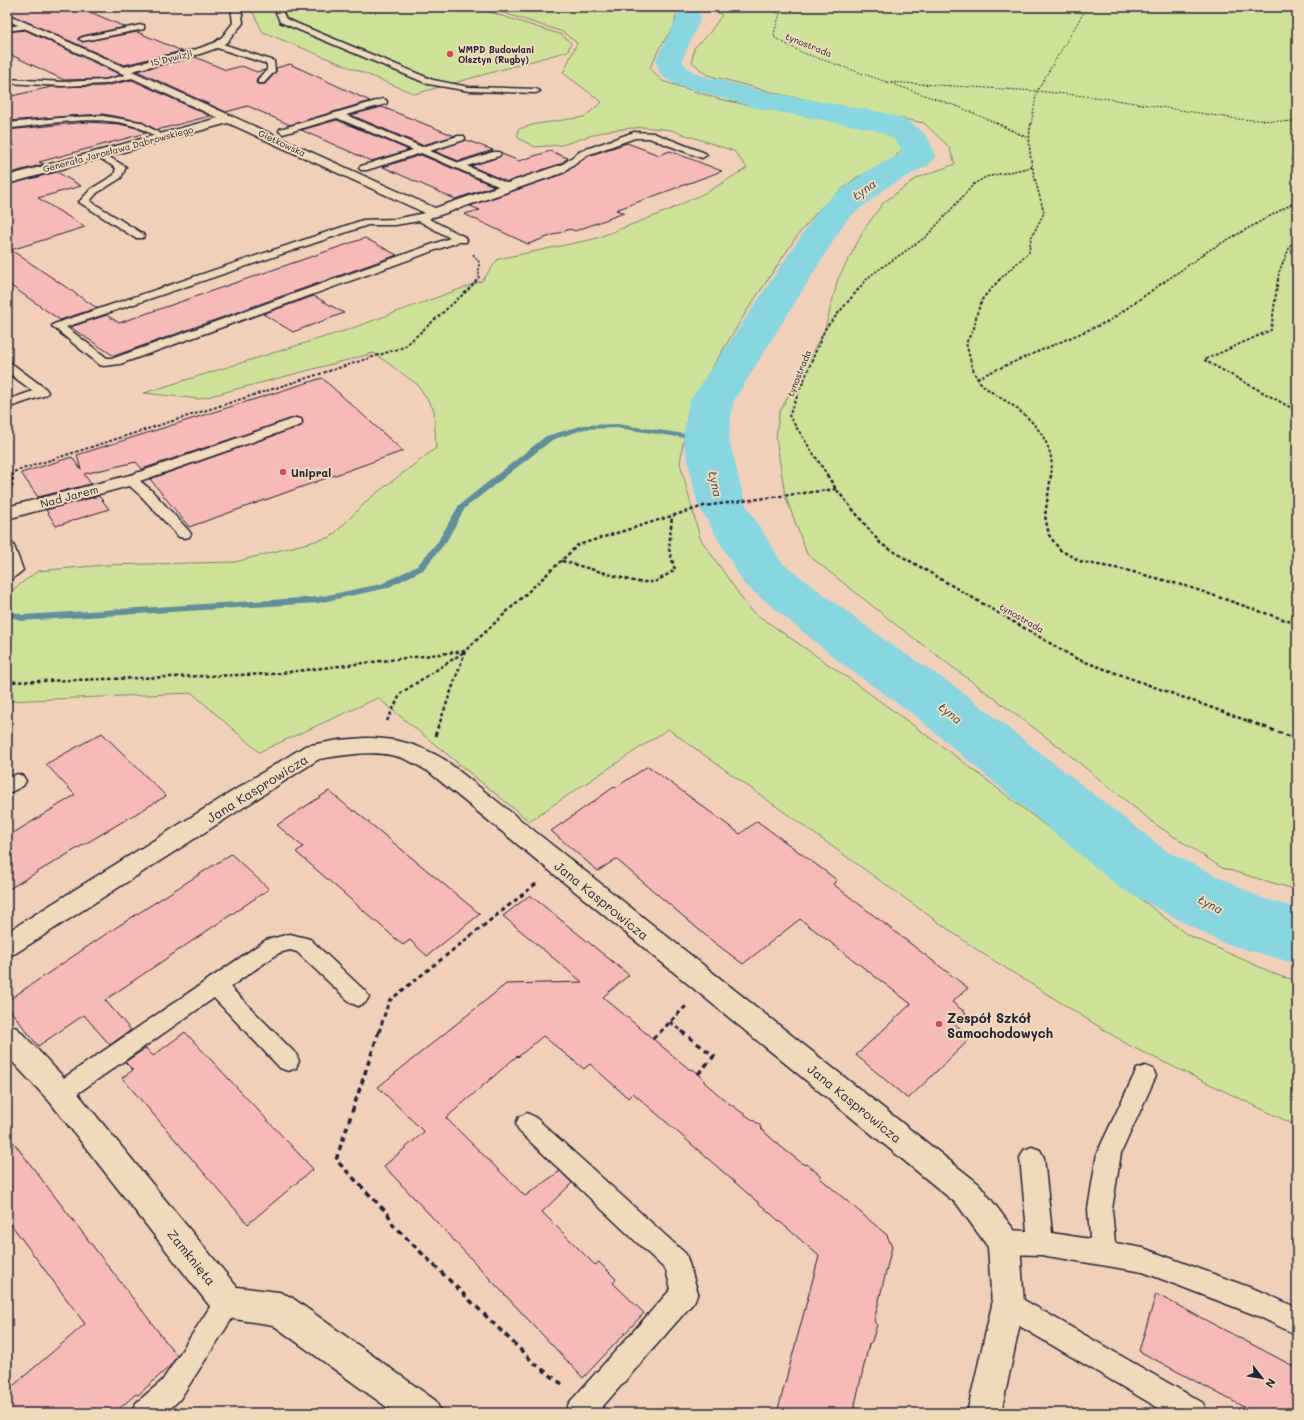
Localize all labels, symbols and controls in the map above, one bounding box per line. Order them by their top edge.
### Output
street label: Łynostrada [784,31,834,59]
place label: WMPD Budowlani Olsztyn (Rugby) [458,44,534,66]
street label: 15 Dywizji [149,47,194,69]
marker: WMPD Budowlani Olsztyn (Rugby) [445,49,455,59]
street label: Generała Jarosława Dąbrowskiego [42,123,195,174]
street label: Gietkowska [257,127,308,159]
water label: Łyna [849,175,879,203]
street label: Łynostrada [785,348,813,398]
place label: Unipral [291,465,331,480]
marker: Unipral [278,467,288,477]
water label: Łyna [705,470,727,498]
street label: Nad Jarem [38,481,100,511]
street label: Łynostrada [998,601,1046,635]
water label: Łyna [936,699,966,727]
street label: Jana Kasprowicza [203,750,311,826]
street label: Jana Kasprowicza [551,857,653,943]
water label: Łyna [1196,891,1226,917]
place label: Zespół Szkół Samochodowych [947,1009,1054,1042]
marker: Zespół Szkół Samochodowych [934,1019,944,1029]
street label: Jana Kasprowicza [804,1060,906,1146]
street label: Zamknięta [164,1226,220,1288]
north arrow [1242,1358,1282,1398]
text: N [1262,1376,1280,1391]

